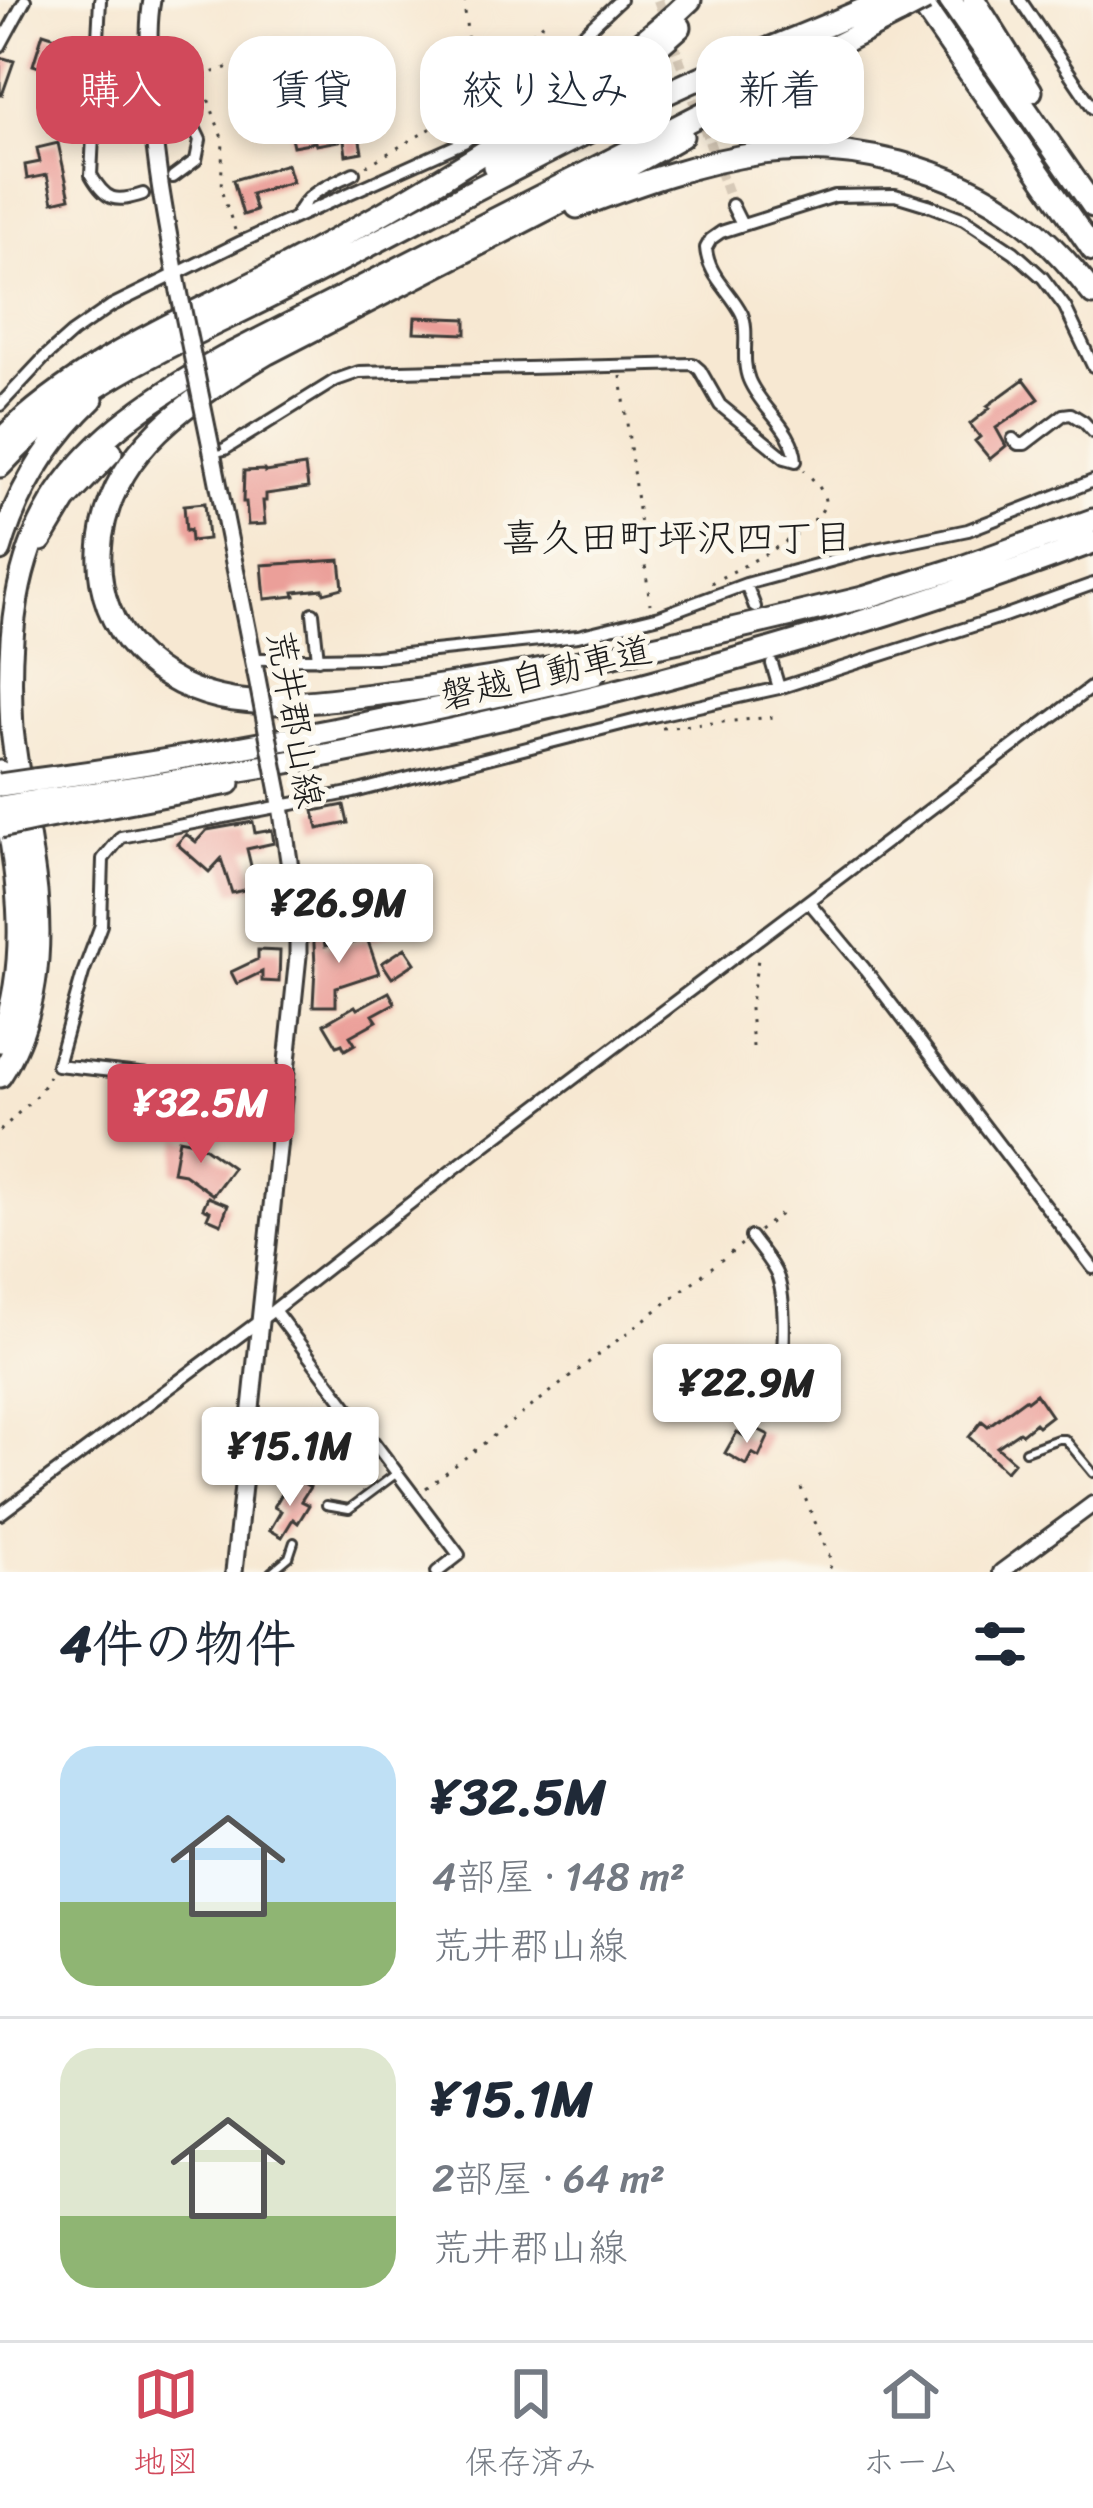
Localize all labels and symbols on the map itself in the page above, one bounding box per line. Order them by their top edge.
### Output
district label: 喜久田町坪沢四丁目 [501,503,853,572]
street label: 磐越自動車道 [434,618,658,728]
street label: 荒井郡山線 [248,625,342,813]
pin: ¥26.9M [241,864,437,966]
pin: ¥32.5M [103,1064,299,1166]
pin: ¥22.9M [649,1344,845,1446]
pin: ¥15.1M [192,1407,388,1509]

